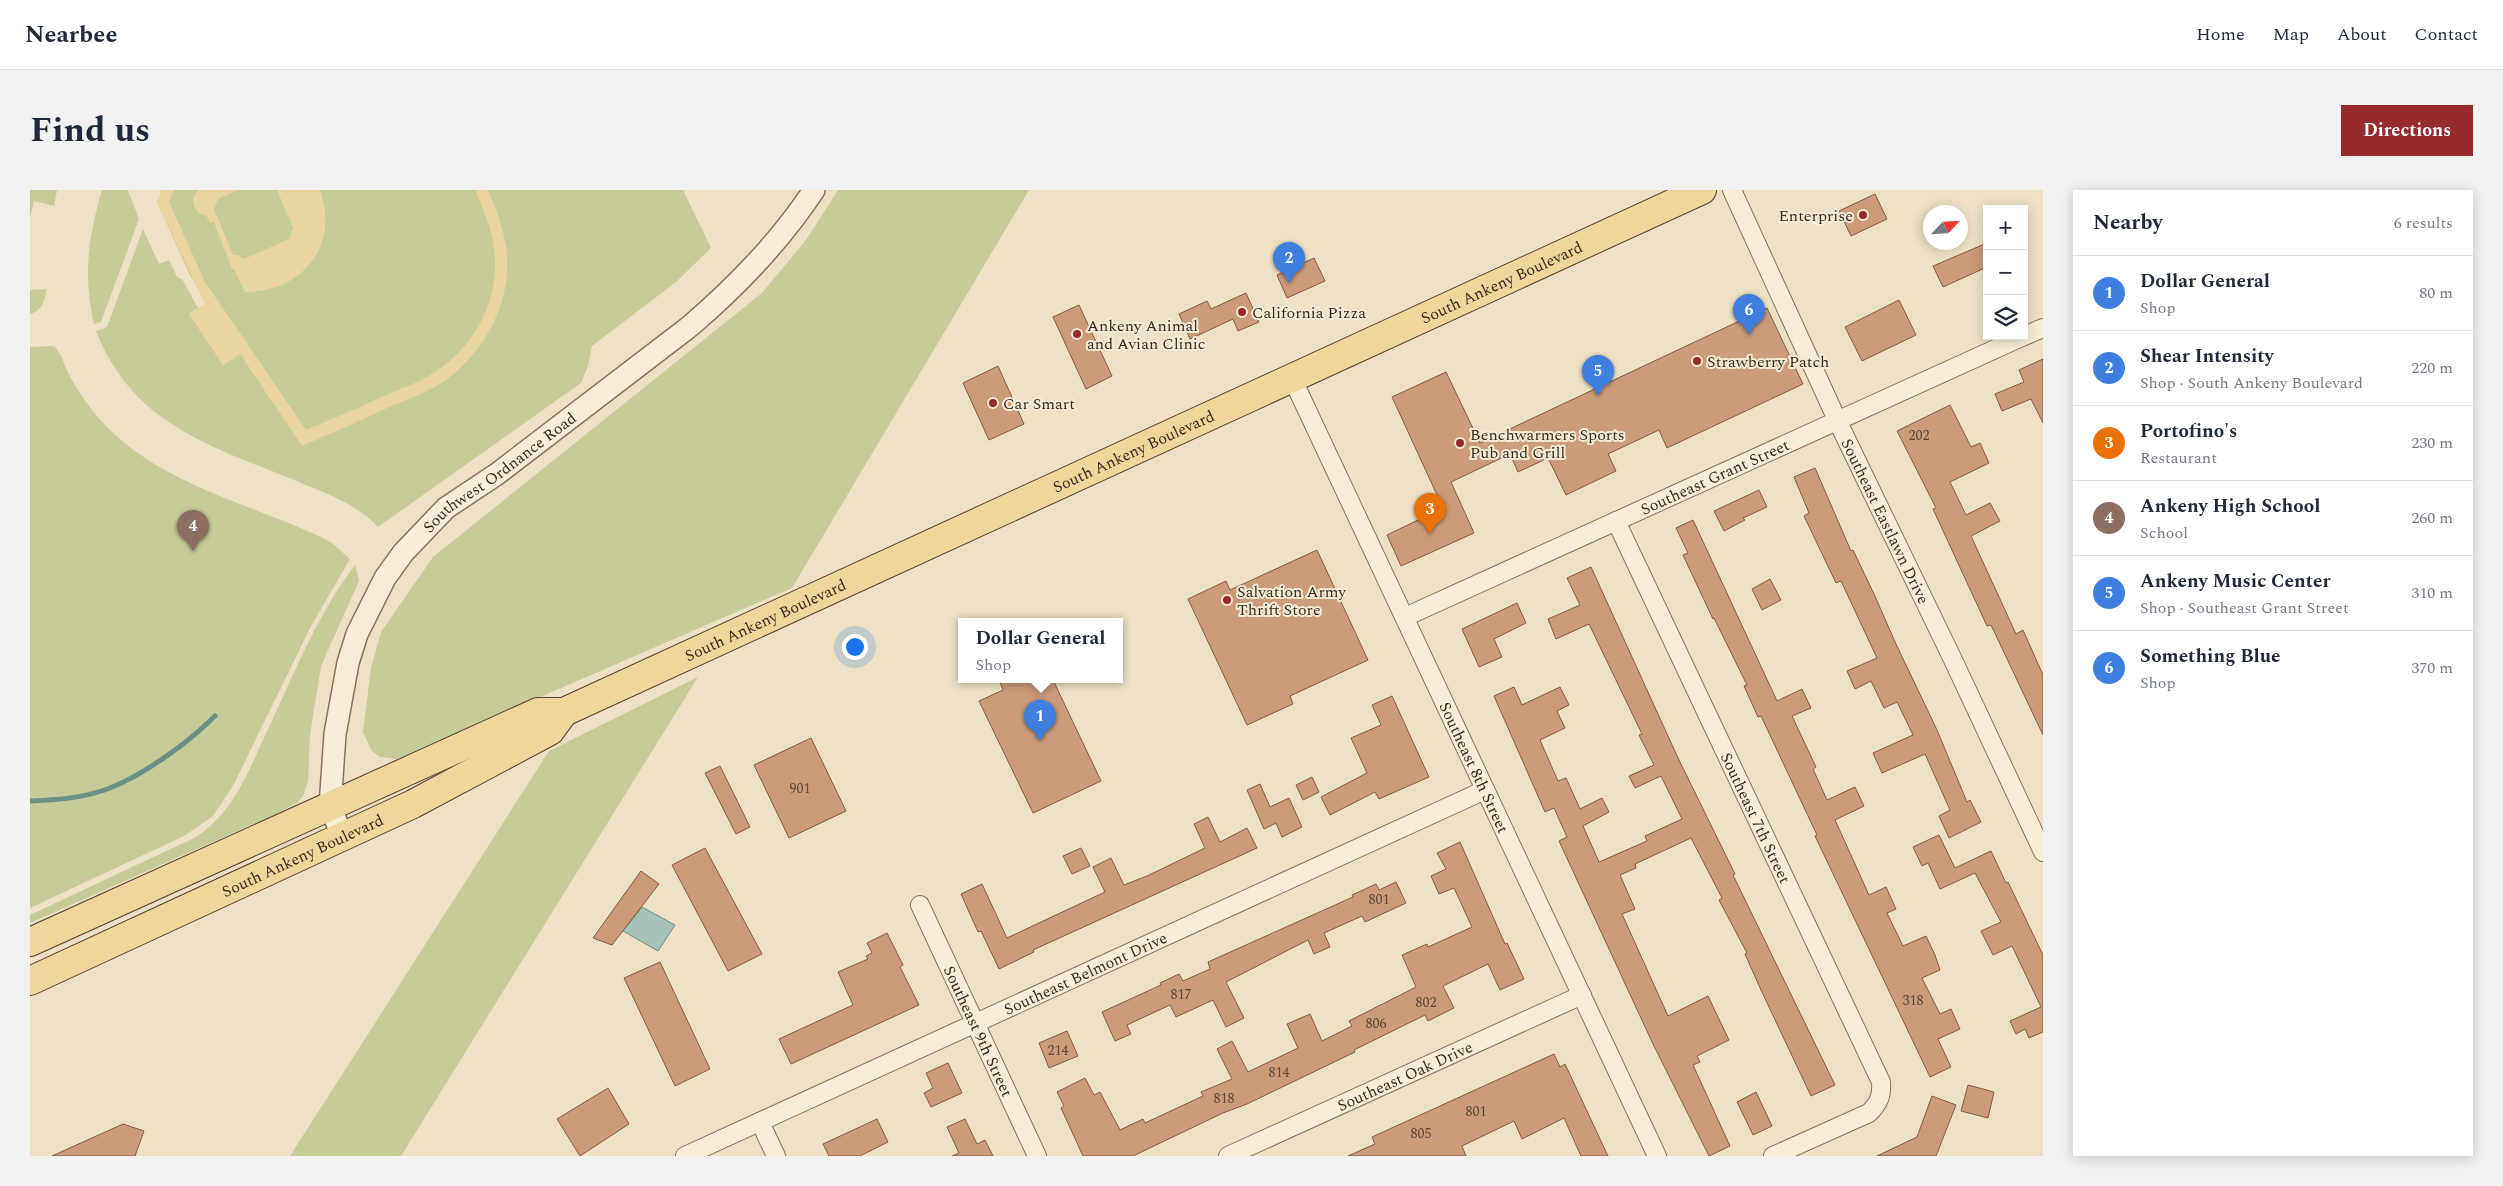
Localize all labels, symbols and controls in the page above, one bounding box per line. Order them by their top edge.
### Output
text: Nearbee [25,17,117,53]
text: Home [2196,21,2245,48]
text: Map [2273,21,2309,48]
text: About [2337,21,2387,48]
text: Contact [2415,21,2478,48]
text: Find us [30,104,150,157]
button: Directions [2341,105,2473,156]
place label: Enterprise [1778,204,1853,228]
north arrow [1923,205,1968,250]
map controls [1983,205,2028,340]
button: + [1983,205,2028,250]
text: Nearby [2093,207,2163,239]
marker: Enterprise [1857,209,1869,221]
text: 6 results [2394,211,2453,235]
street label: South Ankeny Boulevard [1417,235,1587,330]
pin: 2 [1273,242,1305,283]
button: − [1983,250,2028,295]
text: Dollar General [2140,267,2270,296]
text: 1 [2105,281,2113,305]
text: 80 m [2419,281,2453,305]
pin: 6 [1733,294,1765,335]
button: layers [1983,295,2028,340]
text: Shop [2140,296,2176,320]
place label: California Pizza [1252,301,1366,325]
marker: California Pizza [1236,306,1248,318]
place label: Ankeny Animal and Avian Clinic [1087,314,1206,356]
marker: Ankeny Animal and Avian Clinic [1071,328,1083,340]
text: Shear Intensity [2140,342,2274,371]
place label: Strawberry Patch [1707,350,1829,374]
pin: 5 [1582,355,1614,396]
marker: Strawberry Patch [1691,355,1703,367]
text: 2 [2105,356,2113,380]
text: 220 m [2411,356,2453,380]
text: Shop · South Ankeny Boulevard [2140,371,2363,395]
place label: Car Smart [1003,392,1075,416]
marker: Car Smart [987,397,999,409]
street label: South Ankeny Boulevard [1049,404,1219,499]
street label: Southwest Ordnance Road [417,407,582,539]
text: Portofino's [2140,417,2237,446]
place label: Benchwarmers Sports Pub and Grill [1470,423,1625,465]
house number: 202 [1909,425,1930,446]
text: 3 [2105,431,2113,455]
text: 230 m [2411,431,2453,455]
street label: Southeast Grant Street [1637,433,1794,522]
street label: Southeast Eastlawn Drive [1835,435,1935,608]
marker: Benchwarmers Sports Pub and Grill [1454,437,1466,449]
text: Restaurant [2140,446,2217,470]
text: Ankeny High School [2140,492,2320,521]
pin: 3 [1414,493,1446,534]
text: 4 [2105,506,2113,530]
text: 260 m [2411,506,2453,530]
pin: 4 [177,510,209,551]
text: School [2140,521,2188,545]
text: Ankeny Music Center [2140,567,2331,596]
street label: South Ankeny Boulevard [681,573,850,668]
place label: Salvation Army Thrift Store [1237,580,1347,622]
text: 5 [2105,581,2113,605]
text: 310 m [2411,581,2453,605]
marker: Salvation Army Thrift Store [1221,594,1233,606]
text: Shop · Southeast Grant Street [2140,596,2349,620]
popup [958,618,1123,683]
text: Dollar General [975,624,1106,653]
your location [842,634,868,660]
text: Something Blue [2140,642,2280,671]
text: Shop [975,653,1011,677]
text: 6 [2105,656,2113,680]
text: 370 m [2411,656,2453,680]
text: Shop [2140,671,2176,695]
street label: Southeast 8th Street [1433,698,1515,838]
pin: 1 [1024,700,1056,741]
street label: Southeast 7th Street [1714,748,1797,888]
house number: 901 [790,778,811,799]
street label: South Ankeny Boulevard [218,808,388,904]
house number: 801 [1369,889,1390,910]
street label: Southeast Belmont Drive [1000,926,1171,1022]
street label: Southeast 9th Street [937,962,1019,1101]
house number: 817 [1171,984,1192,1005]
house number: 318 [1903,990,1924,1011]
house number: 802 [1416,992,1437,1013]
house number: 806 [1366,1013,1387,1034]
street label: Southeast Oak Drive [1333,1035,1477,1118]
house number: 214 [1048,1040,1069,1061]
house number: 814 [1269,1062,1290,1083]
house number: 818 [1214,1088,1235,1109]
house number: 801 [1466,1101,1487,1122]
house number: 805 [1411,1123,1432,1144]

